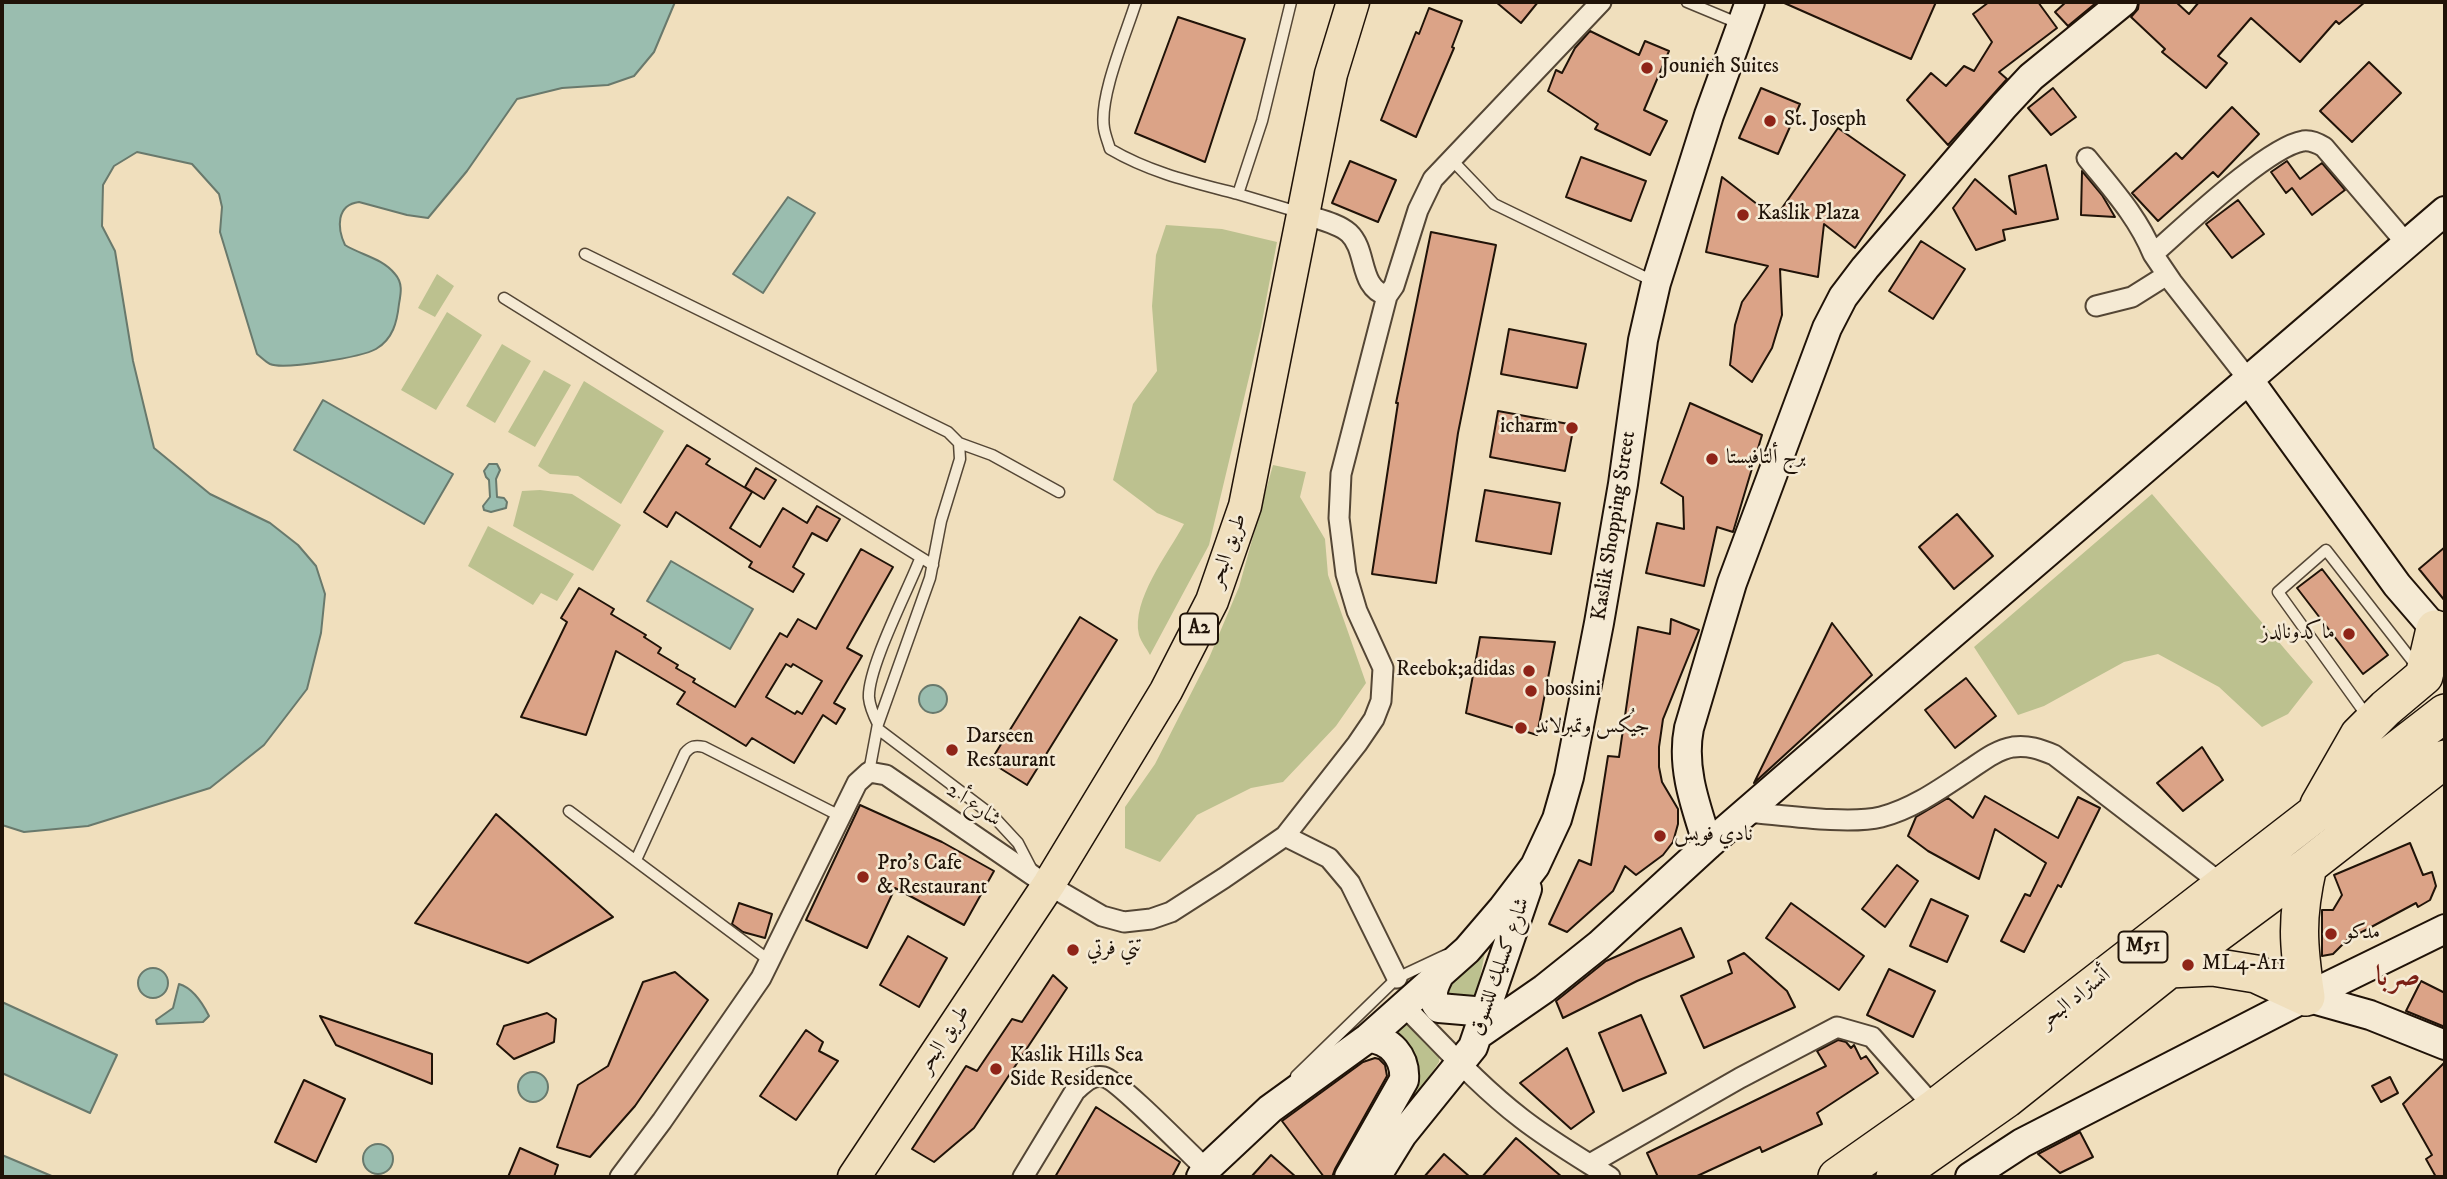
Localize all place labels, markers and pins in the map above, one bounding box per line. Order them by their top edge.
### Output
place label: Jounieh Suites [1661,55,1779,81]
marker: Jounieh Suites [1639,60,1655,76]
place label: St. Joseph [1784,108,1867,134]
marker: St. Joseph [1762,113,1778,129]
place label: Kaslik Plaza [1757,202,1860,228]
marker: Kaslik Plaza [1735,207,1751,223]
place label: icharm [1500,415,1558,441]
marker: icharm [1564,420,1580,436]
place label: برج ألتافيستا [1726,446,1806,472]
marker: برج ألتافيستا [1704,451,1720,467]
place label: ماكدونالدز [2261,621,2335,647]
marker: ماكدونالدز [2341,626,2357,642]
place label: Reebok;adidas [1396,658,1515,684]
marker: Reebok;adidas [1521,663,1537,679]
place label: bossini [1545,678,1601,704]
marker: bossini [1523,683,1539,699]
place label: جيُكس وتمبرلاند [1535,715,1650,741]
marker: جيُكس وتمبرلاند [1513,720,1529,736]
place label: Darseen Restaurant [966,725,1056,775]
marker: Darseen Restaurant [944,742,960,758]
place label: نادي فويس [1674,823,1753,849]
marker: نادي فويس [1652,828,1668,844]
place label: Pro's Cafe & Restaurant [877,852,987,902]
marker: Pro's Cafe & Restaurant [855,869,871,885]
place label: مدكو [2345,921,2380,947]
marker: مدكو [2323,926,2339,942]
place label: تتي فرتي [1087,937,1142,963]
marker: تتي فرتي [1065,942,1081,958]
place label: ML4-A11 [2202,952,2286,978]
marker: ML4-A11 [2180,957,2196,973]
place label: Kaslik Hills Sea Side Residence [1010,1044,1143,1094]
marker: Kaslik Hills Sea Side Residence [988,1061,1004,1077]

